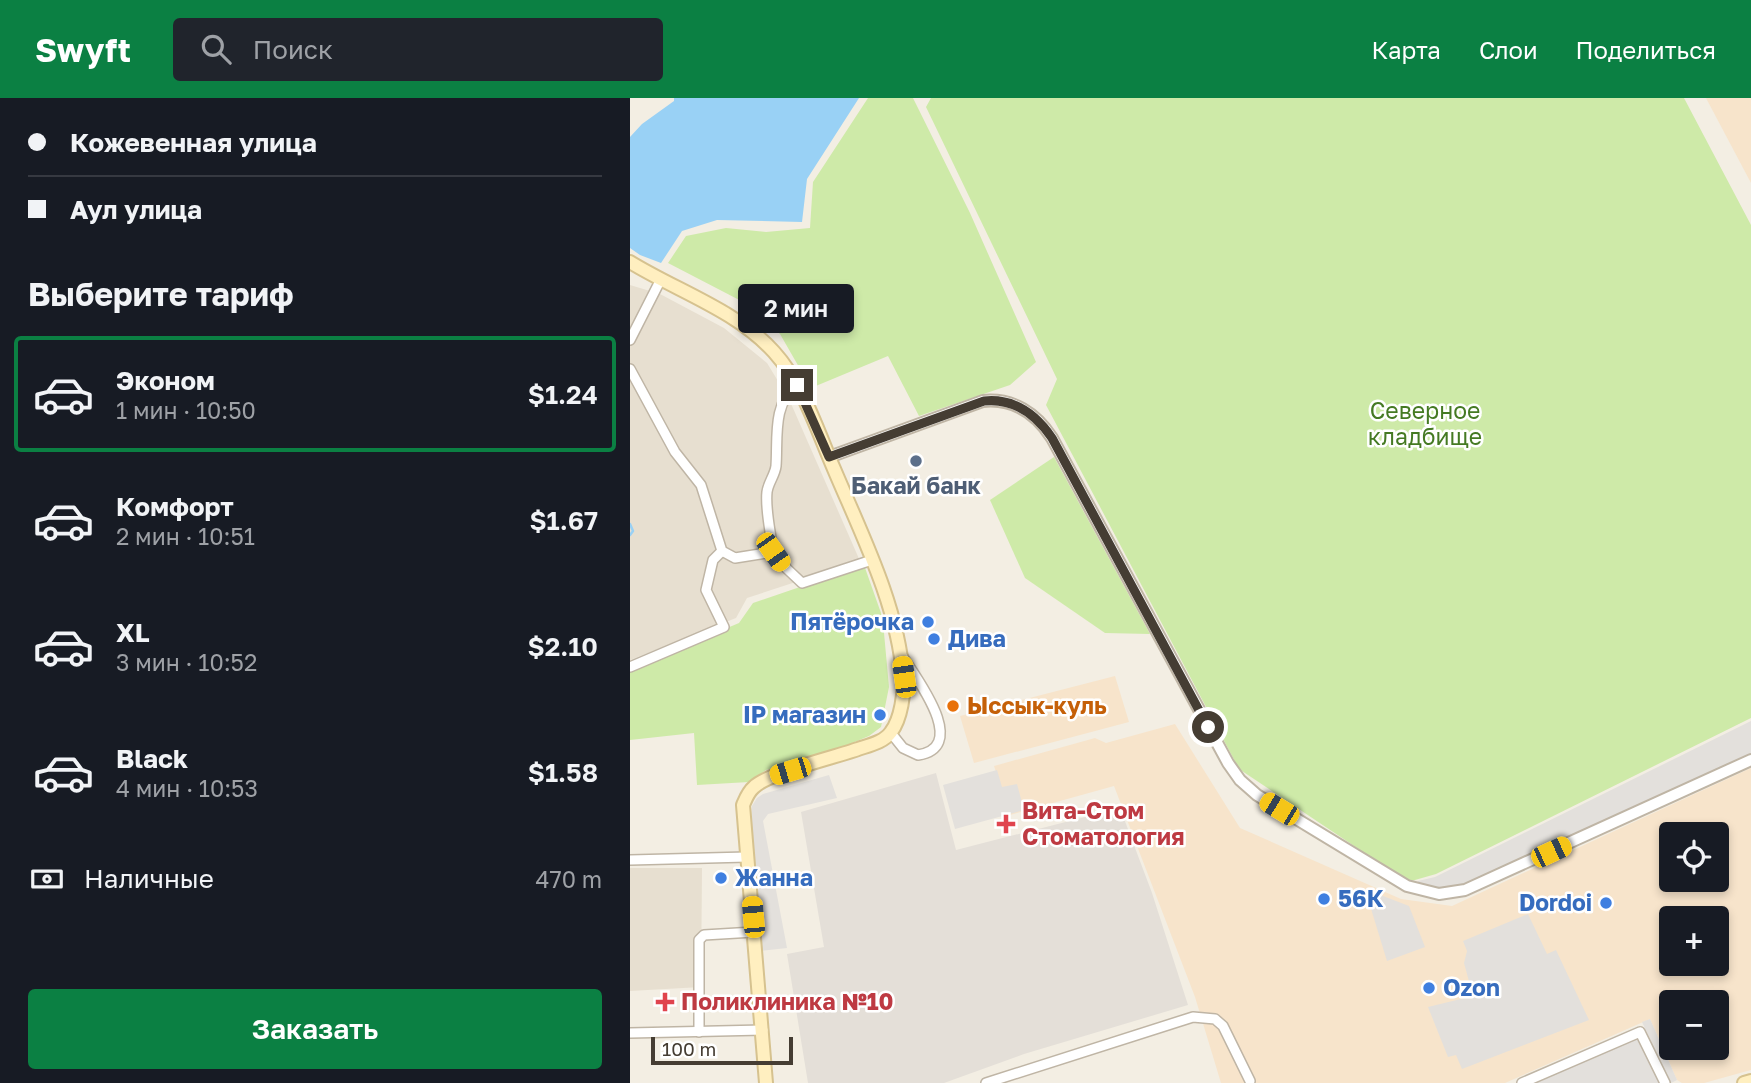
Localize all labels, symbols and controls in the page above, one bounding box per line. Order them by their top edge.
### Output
search box [173,18,663,81]
text: Swyft [35,30,131,69]
icon: search [197,30,235,68]
text: Поиск [253,34,333,65]
text: Карта [1371,35,1441,64]
text: Слои [1479,35,1538,64]
text: Поделиться [1576,35,1716,64]
text: Кожевенная улица [70,127,317,158]
text: Аул улица [70,194,202,225]
text: Выберите тариф [28,275,294,313]
callout: 2 мин [739,284,855,332]
text: 2 мин [764,294,828,322]
icon: car [32,363,95,426]
text: Эконом [116,365,215,396]
route end [781,369,813,401]
text: $1.24 [528,379,598,410]
text: 1 мин · 10:50 [116,396,256,424]
park label: Северное кладбище [1368,396,1482,450]
marker: Бакай банк [908,453,924,469]
place label: Бакай банк [851,471,982,499]
icon: car [32,489,95,552]
text: Комфорт [116,491,234,522]
text: $1.67 [529,505,598,536]
text: 2 мин · 10:51 [116,522,255,550]
car [753,529,794,575]
place label: Пятёрочка [790,607,914,635]
marker: Пятёрочка [920,614,936,630]
icon: car [32,615,95,678]
text: XL [116,617,150,648]
place label: Дива [948,624,1006,652]
text: $2.10 [528,631,598,662]
marker: Дива [926,631,942,647]
text: 3 мин · 10:52 [116,648,257,676]
car [891,655,918,699]
place label: Ыссык-куль [967,691,1107,719]
marker: Ыссык-куль [945,698,961,714]
place label: IP магазин [743,700,866,728]
marker: IP магазин [872,707,888,723]
route start [1192,711,1224,743]
icon: car [32,741,95,804]
text: Black [116,743,188,774]
car [767,755,814,787]
text: $1.58 [528,757,598,788]
text: 4 мин · 10:53 [116,774,258,802]
car [1256,789,1303,829]
place label: Вита-Стом Стоматология [1022,796,1184,850]
marker: Вита-Стом Стоматология [996,814,1016,834]
map controls [1659,822,1729,1060]
button: locate [1659,822,1729,892]
car [1528,834,1575,870]
icon: cash [28,860,66,898]
text: Наличные [84,863,214,894]
place label: Жанна [735,863,813,891]
text: 470 m [535,865,602,893]
marker: Жанна [713,870,729,886]
place label: 56К [1338,884,1384,912]
place label: Dordoi [1519,888,1592,916]
marker: 56К [1316,891,1332,907]
car [741,895,766,939]
marker: Dordoi [1598,895,1614,911]
button: + [1659,906,1729,976]
place label: Ozon [1443,973,1500,1001]
marker: Ozon [1421,980,1437,996]
place label: Поликлиника №10 [681,987,894,1015]
button: Заказать [28,989,602,1069]
button: − [1659,990,1729,1060]
marker: Поликлиника №10 [655,992,675,1012]
scale bar [651,1034,793,1066]
text: 100 m [662,1037,716,1060]

